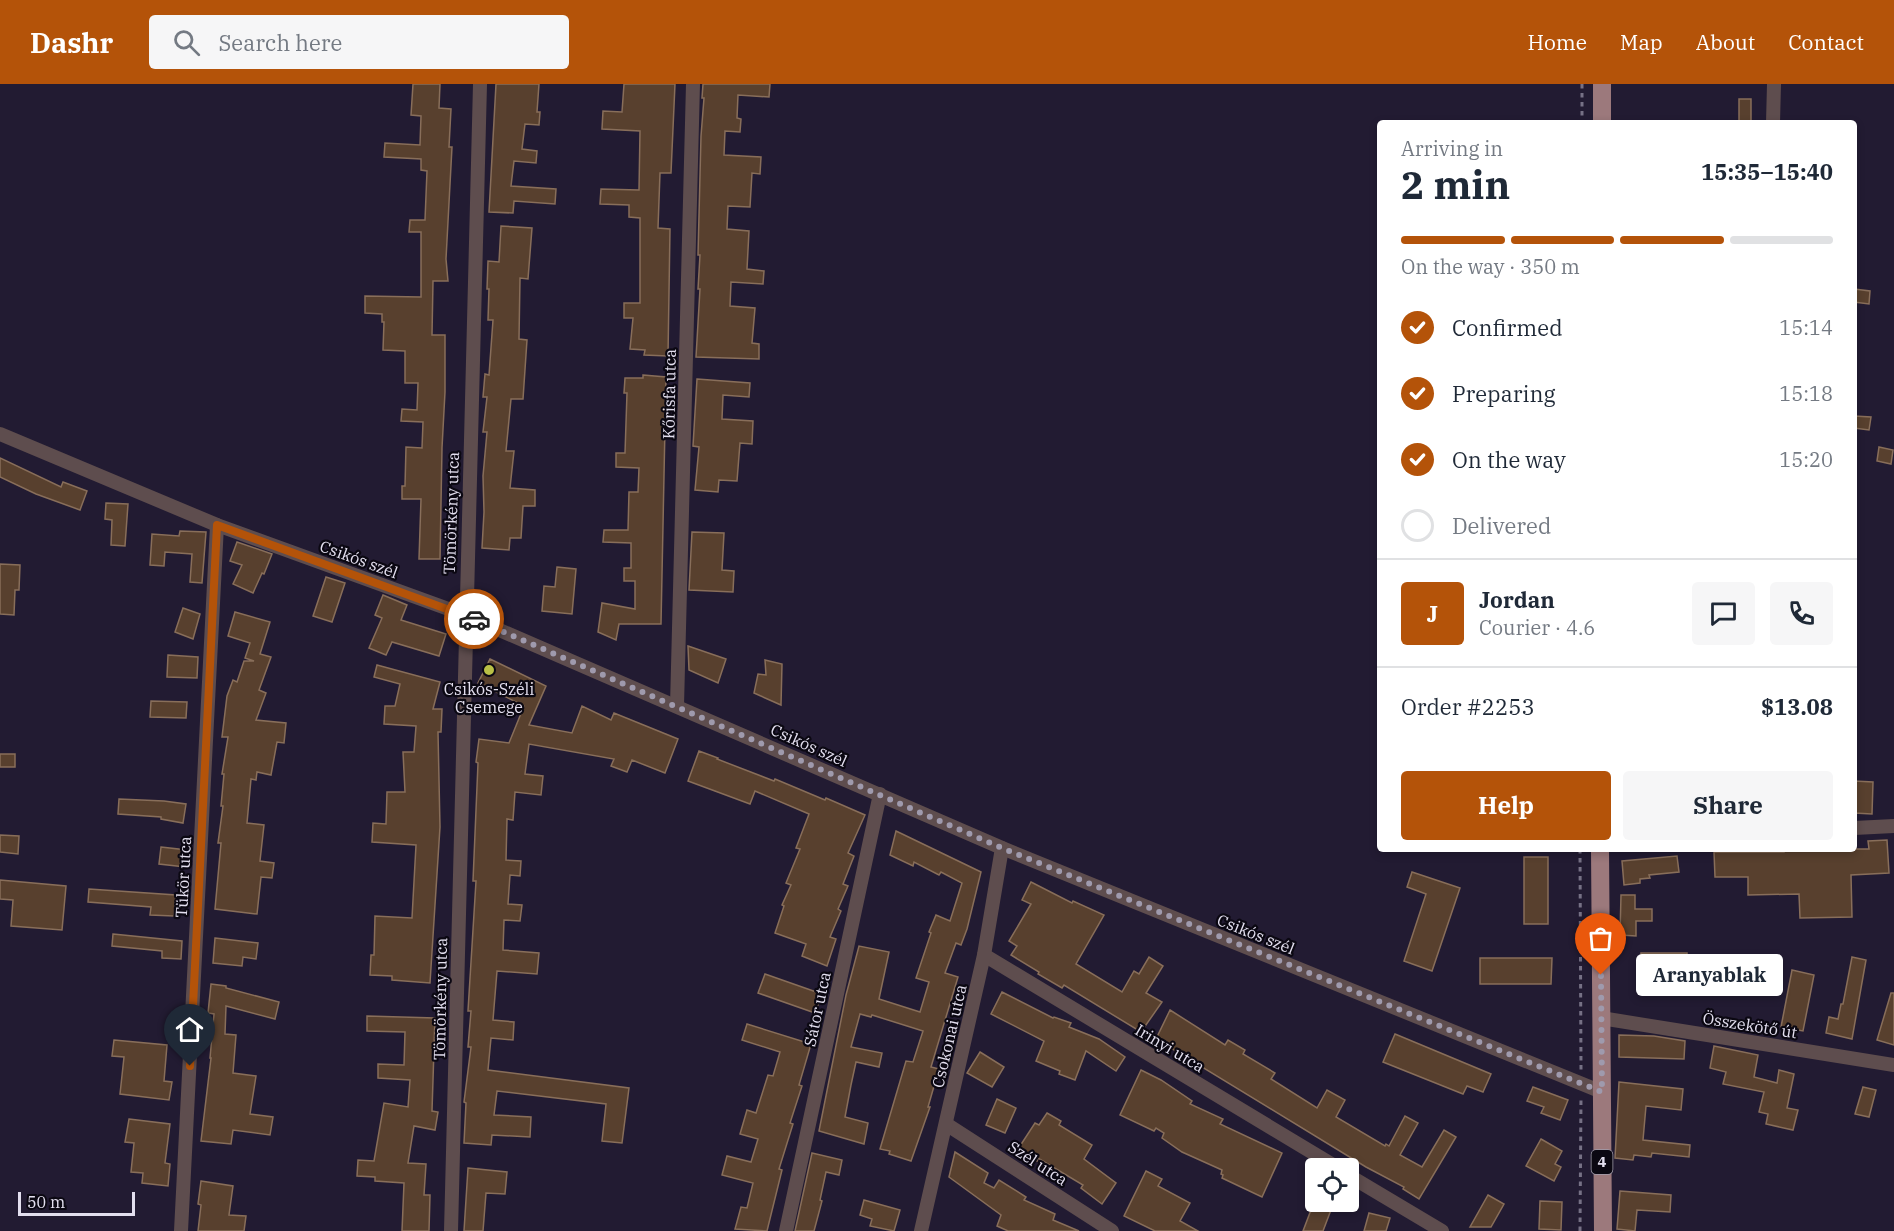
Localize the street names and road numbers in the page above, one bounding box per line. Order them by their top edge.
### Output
street label: Kőrisfa utca [658,348,680,439]
street label: Tömörkény utca [439,451,463,575]
street label: Csikós szél [317,536,401,582]
street label: Csikós szél [768,719,851,771]
street label: Tükör utca [171,836,195,918]
street label: Csikós szél [1214,909,1298,959]
street label: Tömörkény utca [429,937,451,1060]
street label: Sátor utca [799,970,835,1048]
street label: Csokonai utca [927,982,971,1090]
street label: Összekötő út [1701,1008,1799,1042]
street label: Irinyi utca [1132,1019,1209,1077]
street label: Szél utca [1005,1136,1072,1190]
road number: 4 [1592,1150,1612,1174]

